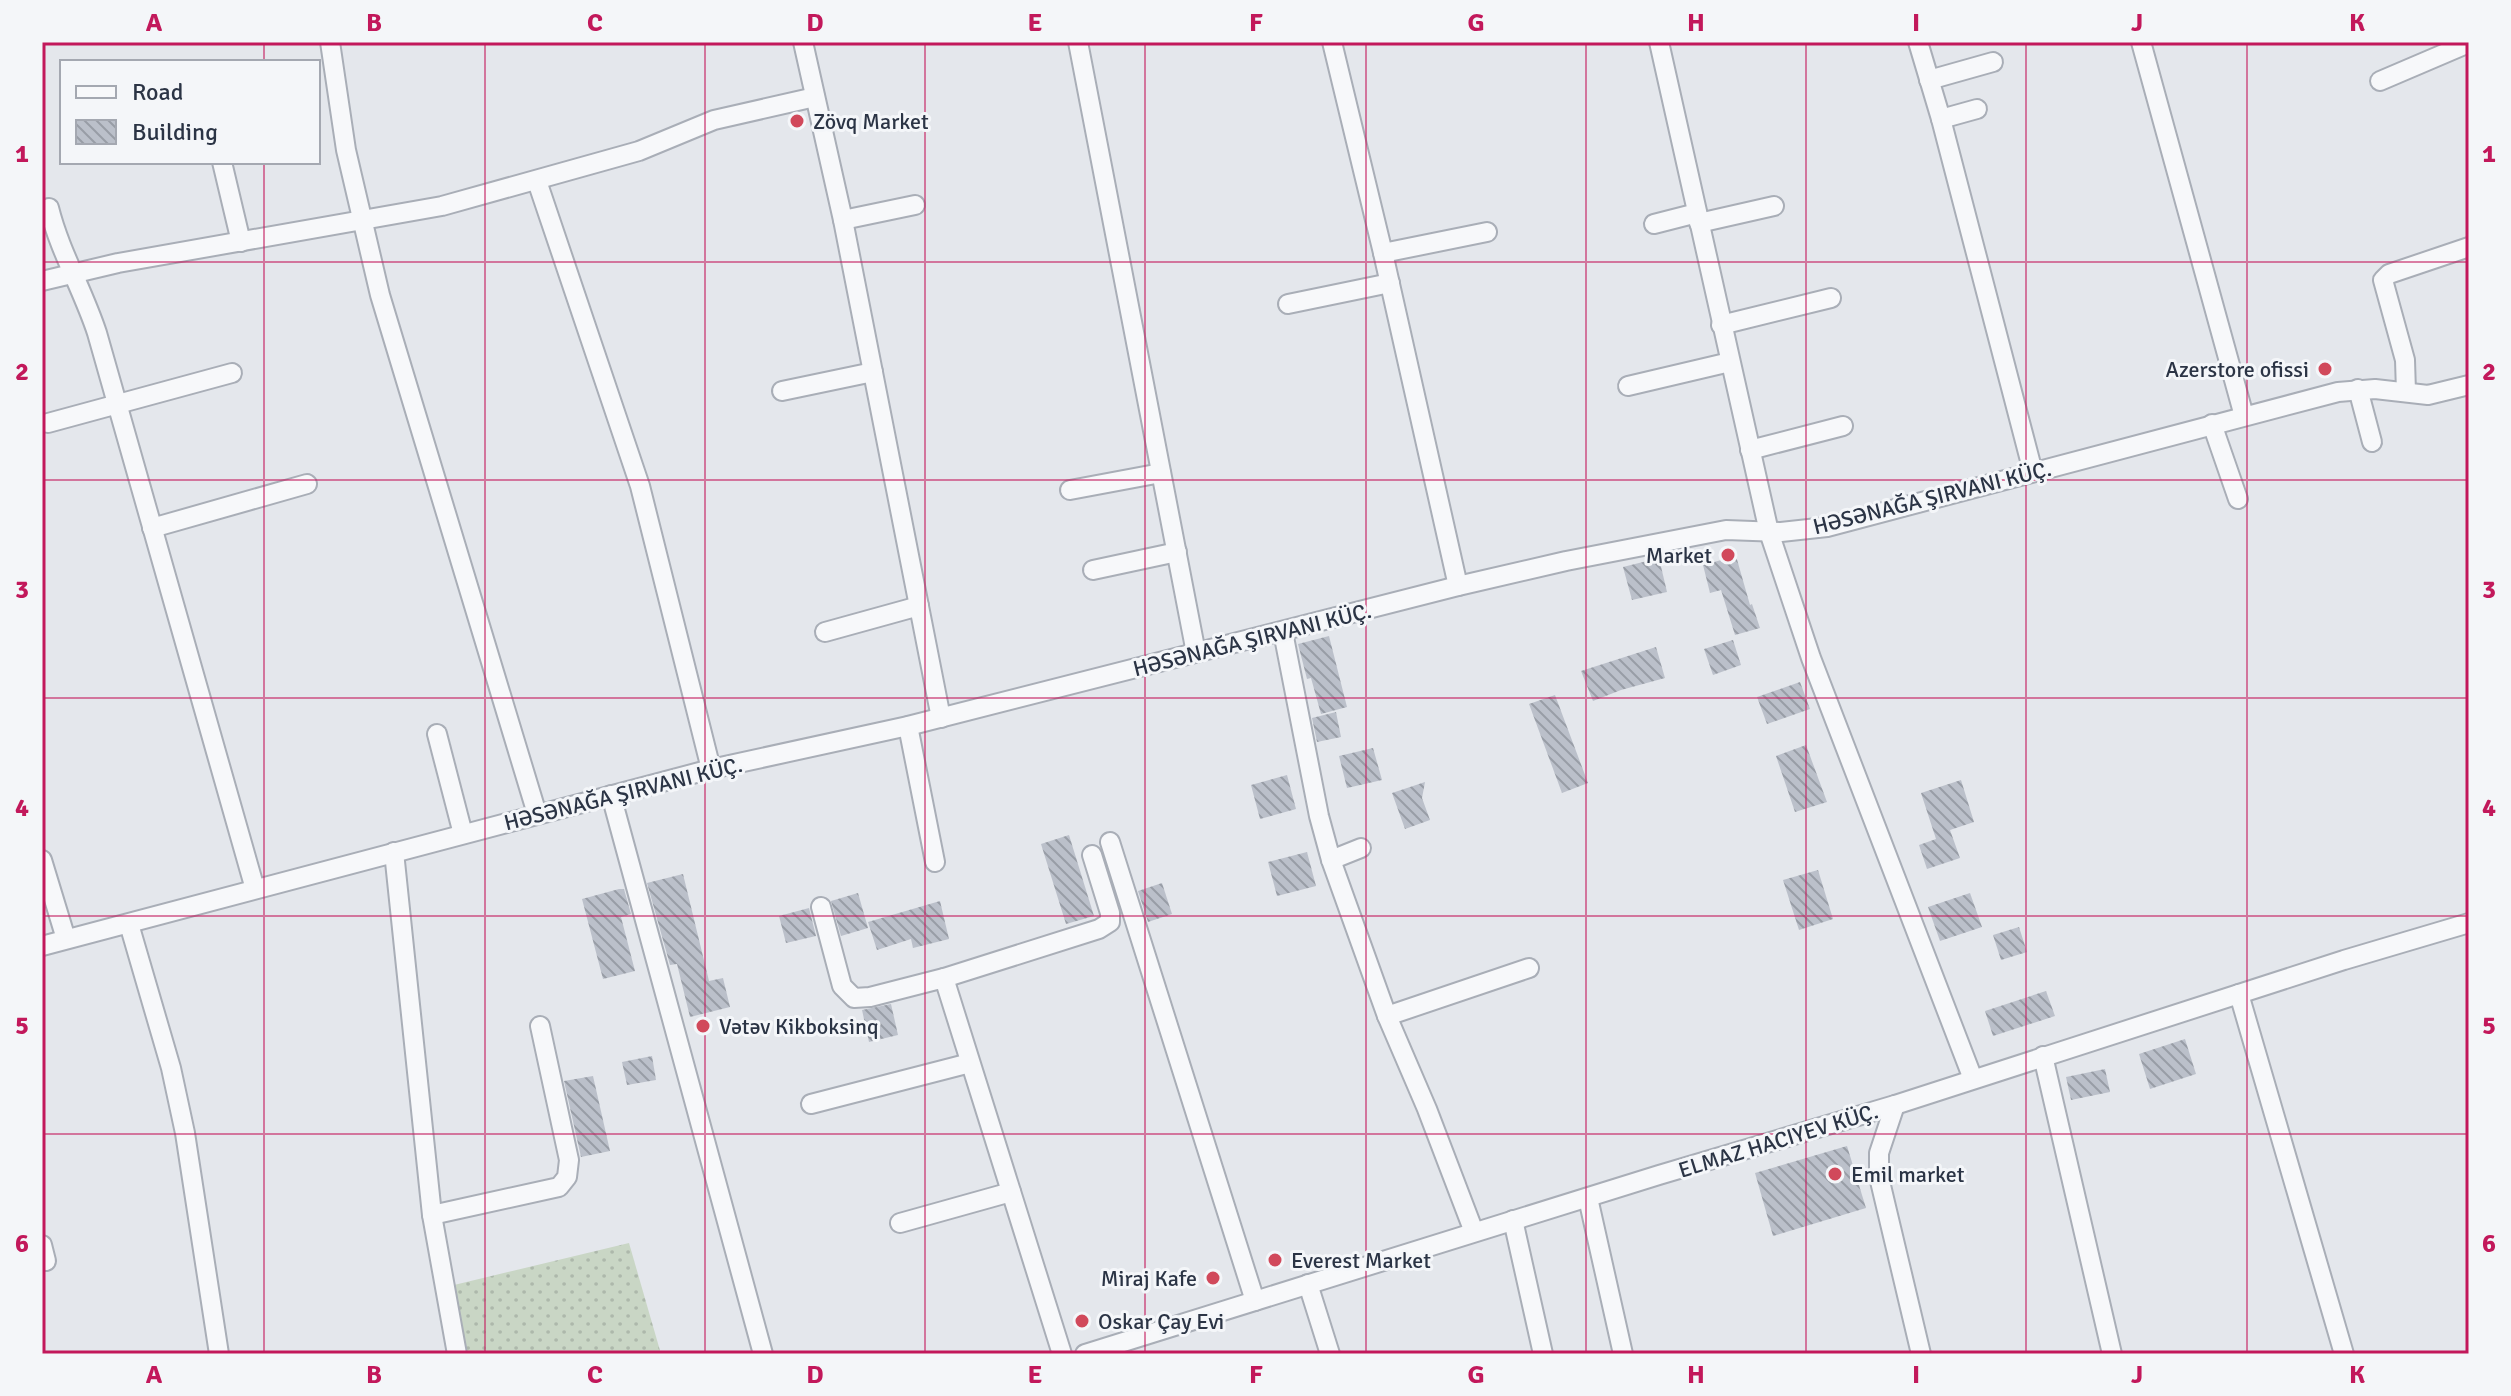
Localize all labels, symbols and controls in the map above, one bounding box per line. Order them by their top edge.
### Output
text: A [146,7,163,39]
text: B [366,7,382,39]
text: C [587,7,603,39]
text: D [806,7,824,39]
text: E [1028,7,1042,39]
text: F [1249,7,1263,39]
text: G [1467,7,1485,39]
text: H [1687,7,1705,39]
text: I [1912,7,1920,39]
text: J [2131,7,2143,39]
text: K [2349,7,2365,39]
legend [60,60,320,164]
text: Road [132,77,183,107]
place label: Zövq Market [813,108,929,135]
marker: Zövq Market [788,112,806,130]
text: Building [132,117,218,147]
text: 1 [15,138,29,170]
text: 1 [2482,138,2496,170]
text: 2 [15,356,29,388]
place label: Azerstore ofissi [2166,356,2309,383]
text: 2 [2482,356,2496,388]
marker: Azerstore ofissi [2316,360,2334,378]
street label: HƏSƏNAĞA ŞIRVANI KÜÇ. [1810,455,2054,540]
place label: Market [1646,542,1712,569]
marker: Market [1719,546,1737,564]
text: 3 [15,574,29,606]
text: 3 [2482,574,2496,606]
street label: HƏSƏNAĞA ŞIRVANI KÜÇ. [1130,597,1374,682]
street label: HƏSƏNAĞA ŞIRVANI KÜÇ. [501,751,745,836]
text: 4 [15,792,29,824]
text: 4 [2482,792,2496,824]
text: 5 [15,1010,29,1042]
text: 5 [2482,1010,2496,1042]
place label: Vətəv Kikboksinq [719,1013,879,1040]
marker: Vətəv Kikboksinq [694,1017,712,1035]
street label: ELMAZ HACIYEV KÜÇ. [1675,1097,1881,1184]
place label: Emil market [1851,1161,1965,1188]
marker: Emil market [1826,1165,1844,1183]
text: 6 [15,1228,29,1260]
text: 6 [2482,1228,2496,1260]
place label: Everest Market [1291,1247,1431,1274]
marker: Everest Market [1266,1251,1284,1269]
place label: Miraj Kafe [1101,1265,1197,1292]
marker: Miraj Kafe [1204,1269,1222,1287]
place label: Oskar Çay Evi [1098,1308,1224,1335]
marker: Oskar Çay Evi [1073,1312,1091,1330]
text: A [146,1359,163,1391]
text: B [366,1359,382,1391]
text: C [587,1359,603,1391]
text: D [806,1359,824,1391]
text: E [1028,1359,1042,1391]
text: F [1249,1359,1263,1391]
text: G [1467,1359,1485,1391]
text: H [1687,1359,1705,1391]
text: I [1912,1359,1920,1391]
text: J [2131,1359,2143,1391]
text: K [2349,1359,2365,1391]

